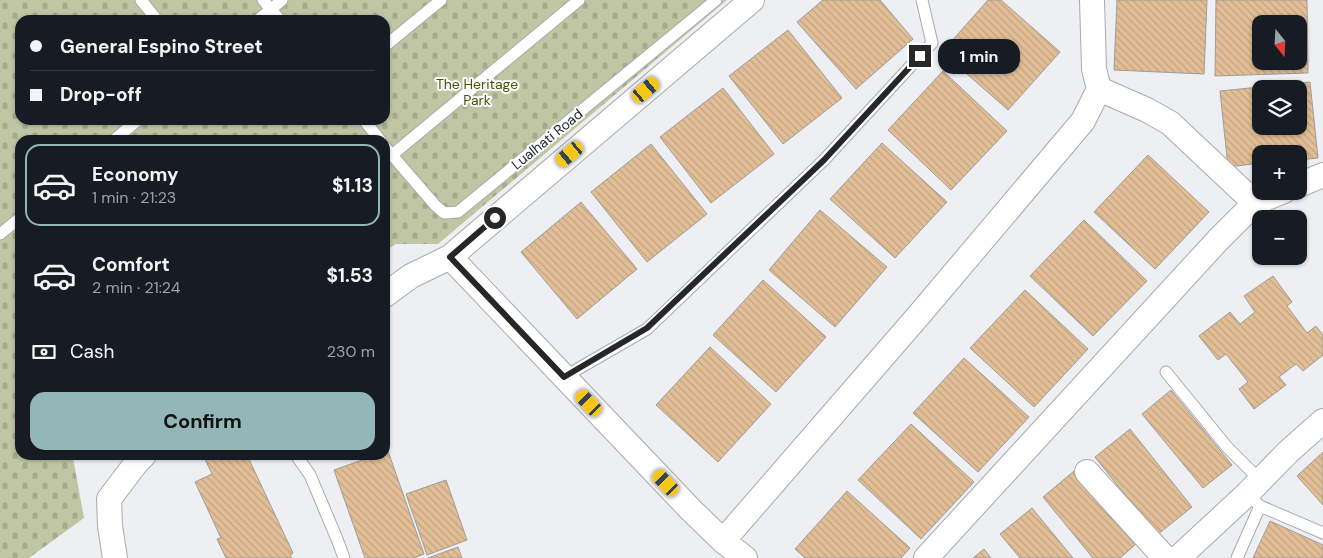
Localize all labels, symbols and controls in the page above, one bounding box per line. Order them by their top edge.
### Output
north arrow [1252,15,1308,70]
map controls [1252,15,1307,265]
text: General Espino Street [60,34,263,59]
callout: 1 min [938,38,1020,74]
route end [909,45,931,67]
text: 1 min [960,46,998,67]
park label: The Heritage Park [436,75,518,109]
car [629,75,662,105]
button: layers [1252,80,1307,135]
text: Drop-off [60,82,142,107]
street label: Lualhati Road [508,105,586,173]
car [553,139,586,169]
button: + [1252,145,1307,200]
text: Economy [92,162,179,187]
icon: car [32,163,77,208]
text: $1.13 [332,173,373,198]
text: 1 min · 21:23 [92,187,176,208]
route start [484,207,506,229]
button: − [1252,210,1307,265]
text: Comfort [92,252,170,277]
icon: car [32,253,77,298]
text: $1.53 [327,263,373,288]
text: 2 min · 21:24 [92,277,181,298]
icon: cash [30,338,58,366]
text: Cash [70,339,114,364]
text: 230 m [327,341,375,362]
car [573,387,604,419]
button: Confirm [30,392,375,450]
car [650,467,681,499]

